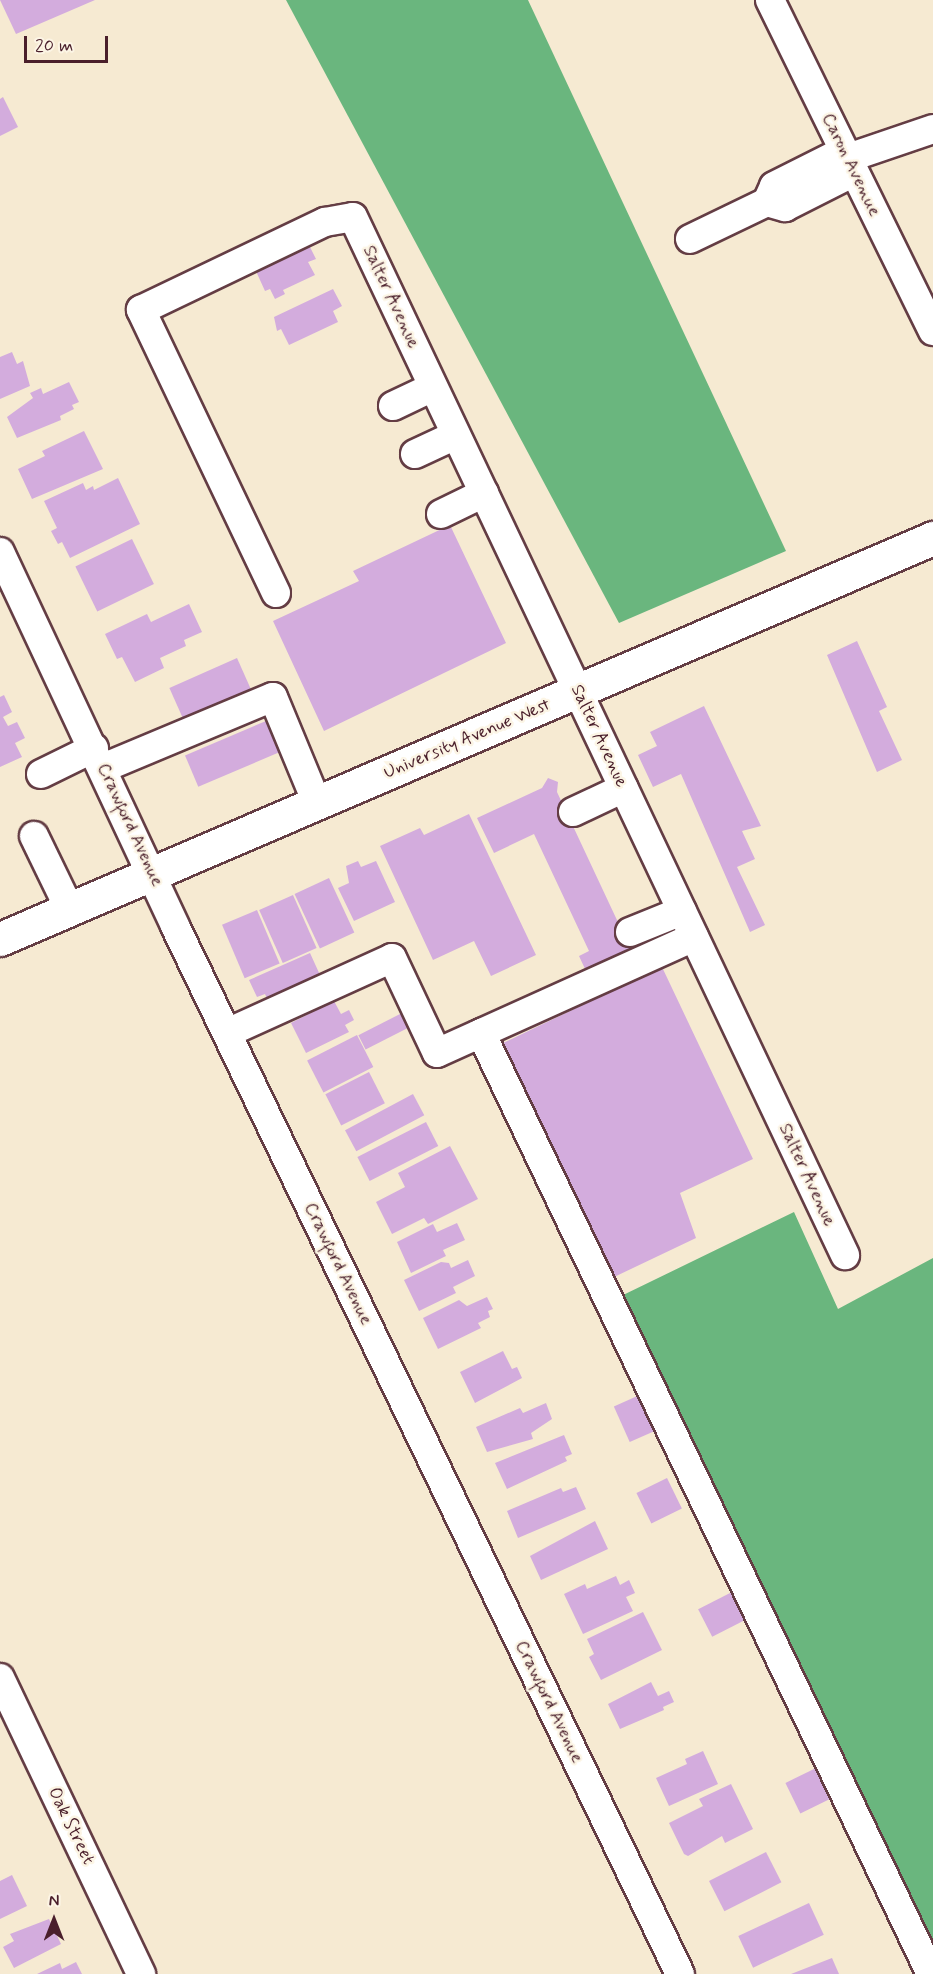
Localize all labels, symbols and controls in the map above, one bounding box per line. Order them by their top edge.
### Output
scale bar [27,24,111,62]
text: 20 m [35,34,73,58]
street label: Caron Avenue [818,112,884,218]
street label: Salter Avenue [358,243,424,351]
street label: Salter Avenue [566,682,632,790]
street label: University Avenue West [379,694,555,784]
street label: Crawford Avenue [92,759,168,891]
street label: Salter Avenue [774,1121,840,1229]
street label: Crawford Avenue [299,1199,377,1329]
street label: Crawford Avenue [510,1637,588,1767]
street label: Oak Street [42,1782,100,1870]
north arrow [24,1890,84,1950]
text: N [49,1891,59,1912]

